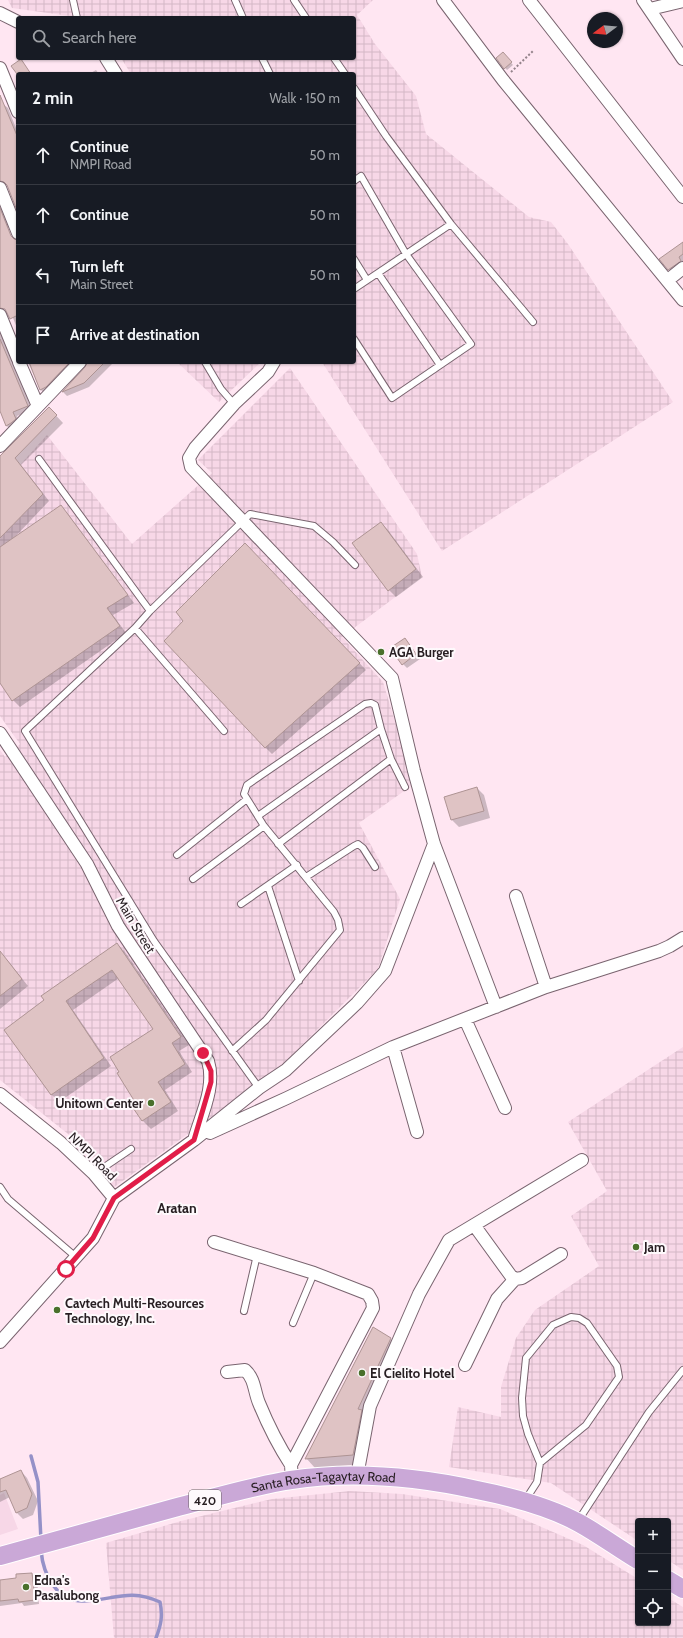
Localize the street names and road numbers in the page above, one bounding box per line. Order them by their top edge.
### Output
street label: Main Street [113,894,159,957]
street label: NMPI Road [66,1129,120,1183]
street label: Santa Rosa-Tagaytay Road [249,1468,396,1496]
road number: 420 [189,1490,221,1510]

